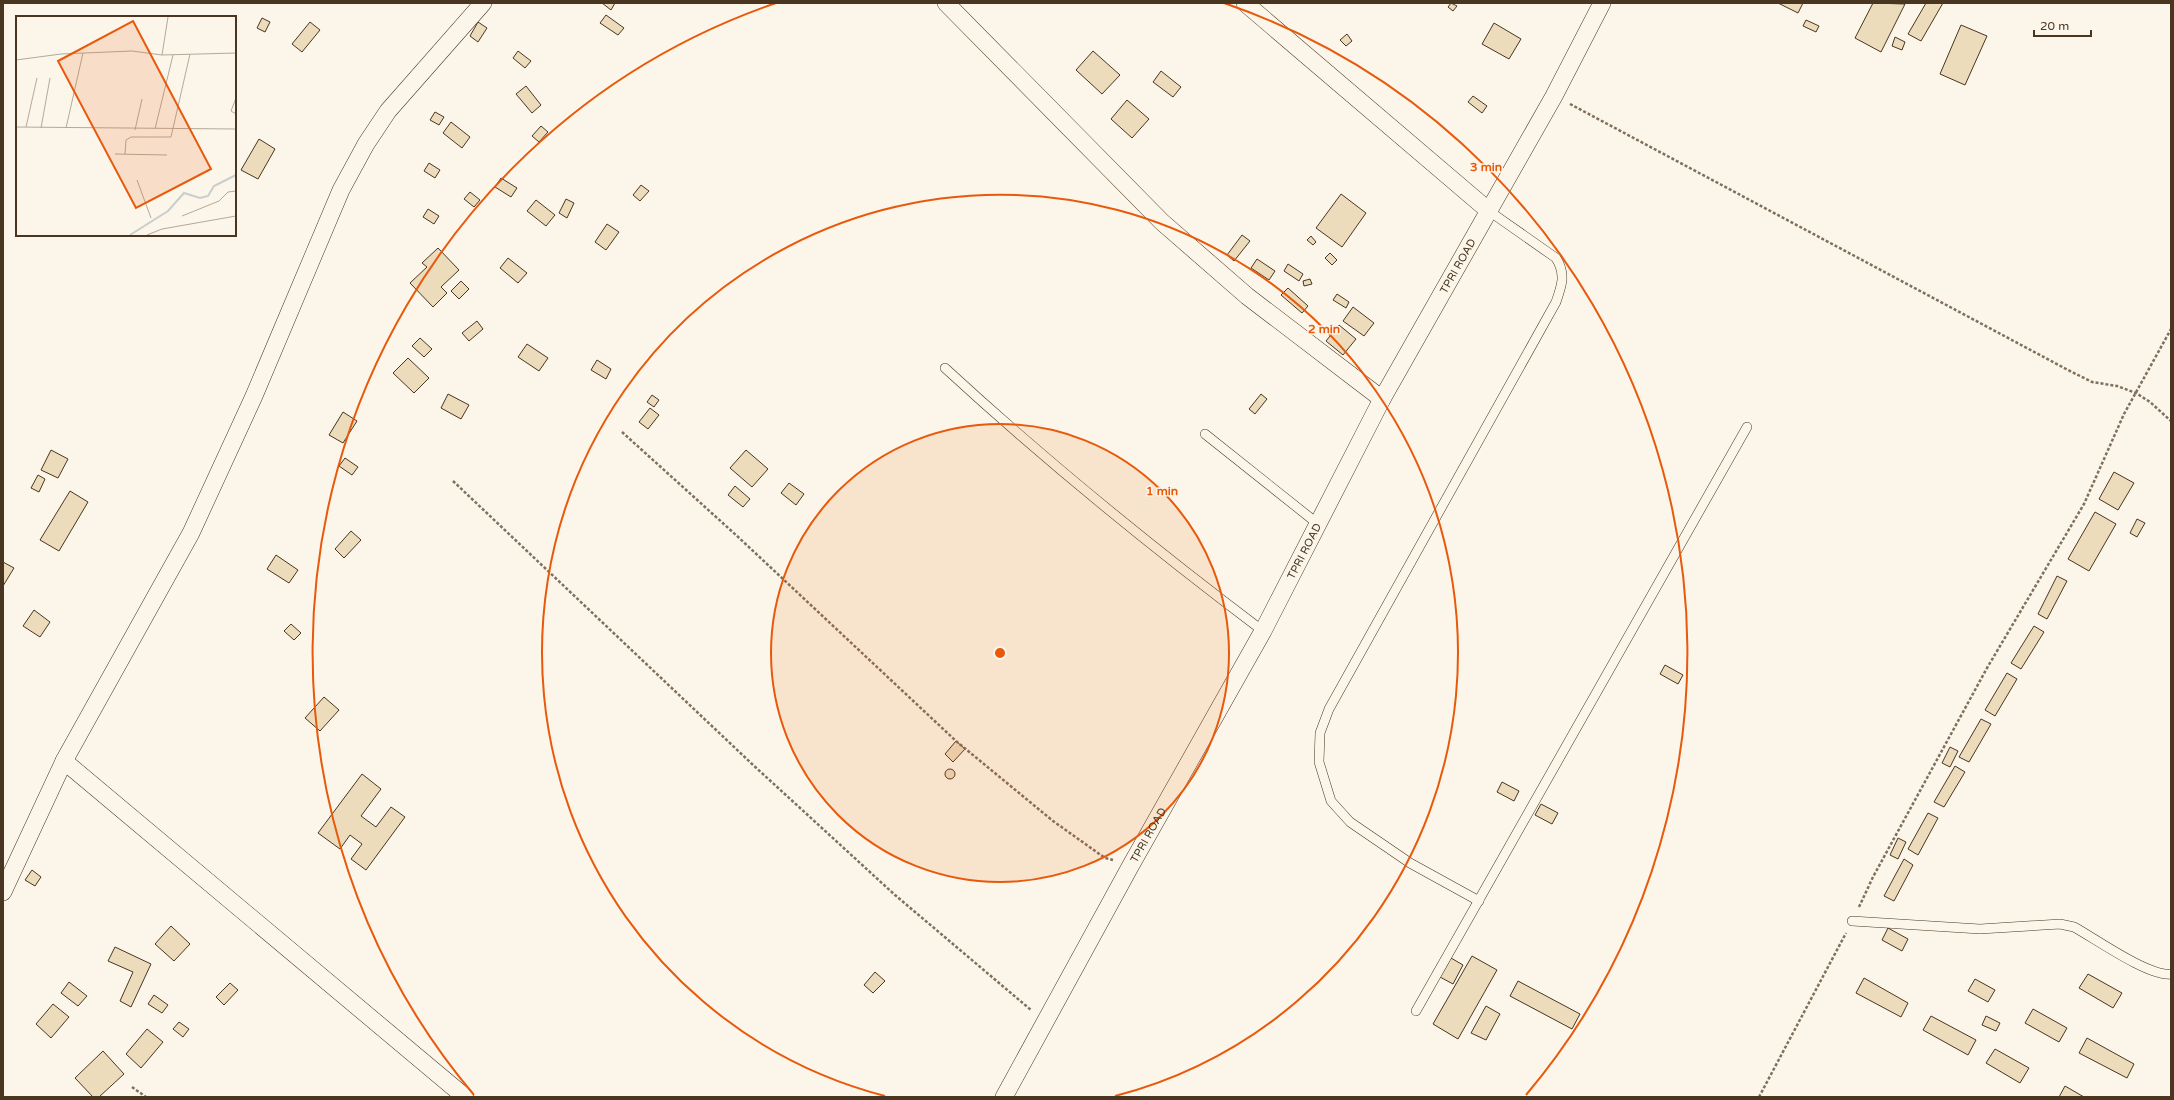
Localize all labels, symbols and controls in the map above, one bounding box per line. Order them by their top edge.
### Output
scale bar [2034,12,2091,38]
inset map [16,16,236,236]
text: 20 m [2040,19,2069,33]
text: 3 min [1470,160,1502,174]
street label: TPRI ROAD [1437,236,1478,296]
text: 2 min [1308,322,1340,336]
text: 1 min [1146,484,1178,498]
street label: TPRI ROAD [1284,521,1324,581]
centre of rings [993,646,1007,660]
street label: TPRI ROAD [1127,805,1169,865]

